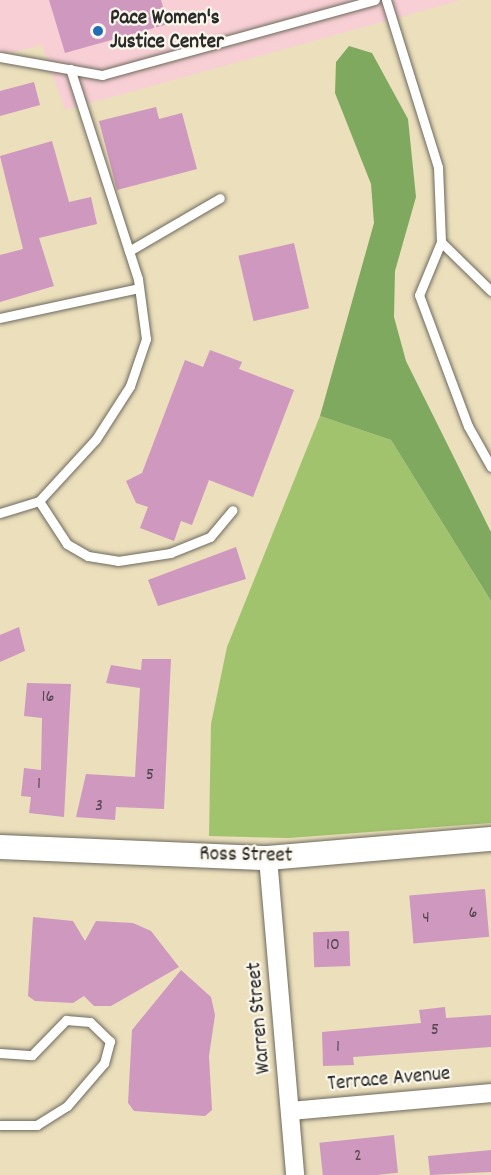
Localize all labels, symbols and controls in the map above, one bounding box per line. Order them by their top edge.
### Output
place label: Pace Women's Justice Center [110,6,224,56]
marker: Pace Women's Justice Center [91,24,105,38]
house number: 16 [42,687,54,709]
house number: 5 [146,765,154,787]
house number: 1 [37,774,41,796]
house number: 3 [95,796,103,818]
street label: Ross Street [199,843,293,869]
house number: 6 [469,903,477,925]
house number: 4 [422,908,430,930]
house number: 10 [326,935,340,957]
street label: Warren Street [243,961,277,1075]
house number: 5 [431,1020,439,1042]
house number: 1 [336,1037,340,1059]
street label: Terrace Avenue [327,1062,451,1098]
house number: 2 [354,1146,362,1168]

